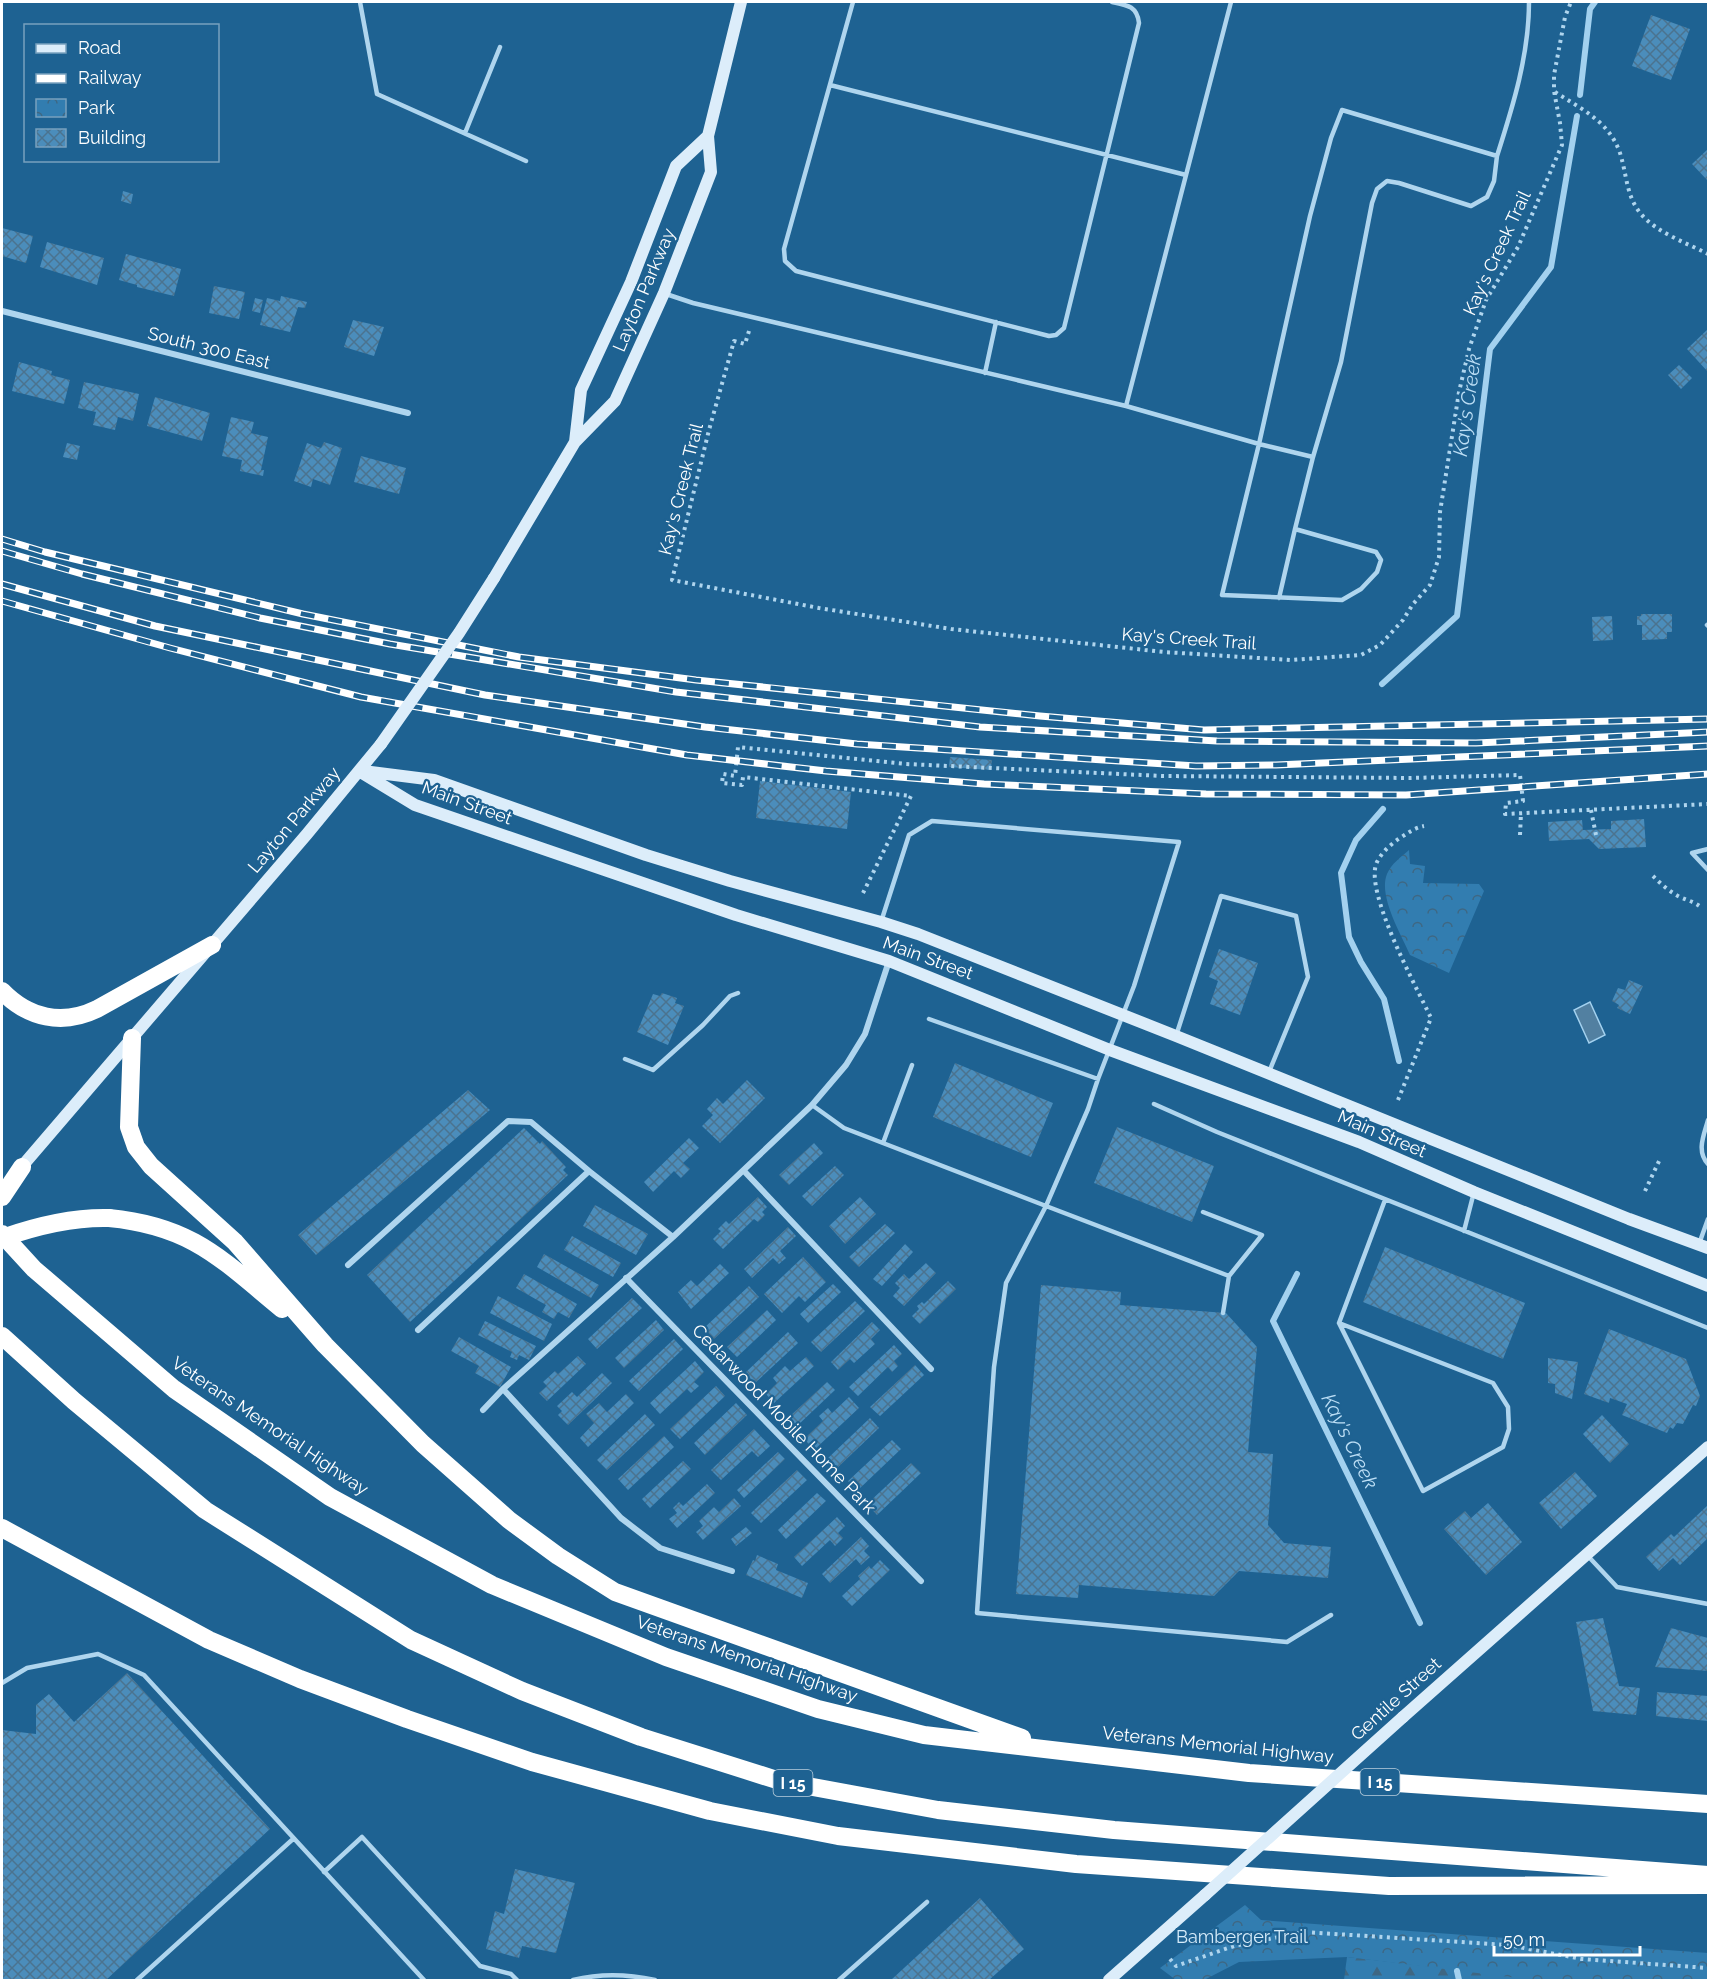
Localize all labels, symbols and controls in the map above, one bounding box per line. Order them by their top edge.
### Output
legend [24,24,219,162]
text: Road [78,37,121,58]
text: Railway [78,67,142,88]
text: Park [78,97,115,118]
text: Building [78,127,146,148]
street label: Kay's Creek Trail [1459,187,1535,318]
street label: Layton Parkway [608,225,679,355]
street label: South 300 East [146,322,272,373]
water label: Kay's Creek [1448,352,1486,458]
street label: Kay's Creek Trail [654,421,707,557]
street label: Kay's Creek Trail [1121,623,1257,654]
street label: Layton Parkway [243,762,344,877]
street label: Main Street [419,777,515,829]
street label: Main Street [880,932,976,984]
street label: Main Street [1335,1105,1430,1162]
street label: Cedarwood Mobile Home Park [688,1319,881,1518]
street label: Veterans Memorial Highway [168,1352,373,1499]
water label: Kay's Creek [1317,1389,1384,1493]
street label: Veterans Memorial Highway [634,1611,861,1706]
street label: Gentile Street [1346,1653,1445,1744]
street label: Veterans Memorial Highway [1101,1722,1335,1767]
road number: I 15 [1360,1769,1400,1795]
road number: I 15 [774,1770,812,1796]
scale bar [1494,1919,1640,1957]
park label: Bamberger Trail [1176,1926,1308,1947]
text: 50 m [1503,1929,1545,1950]

